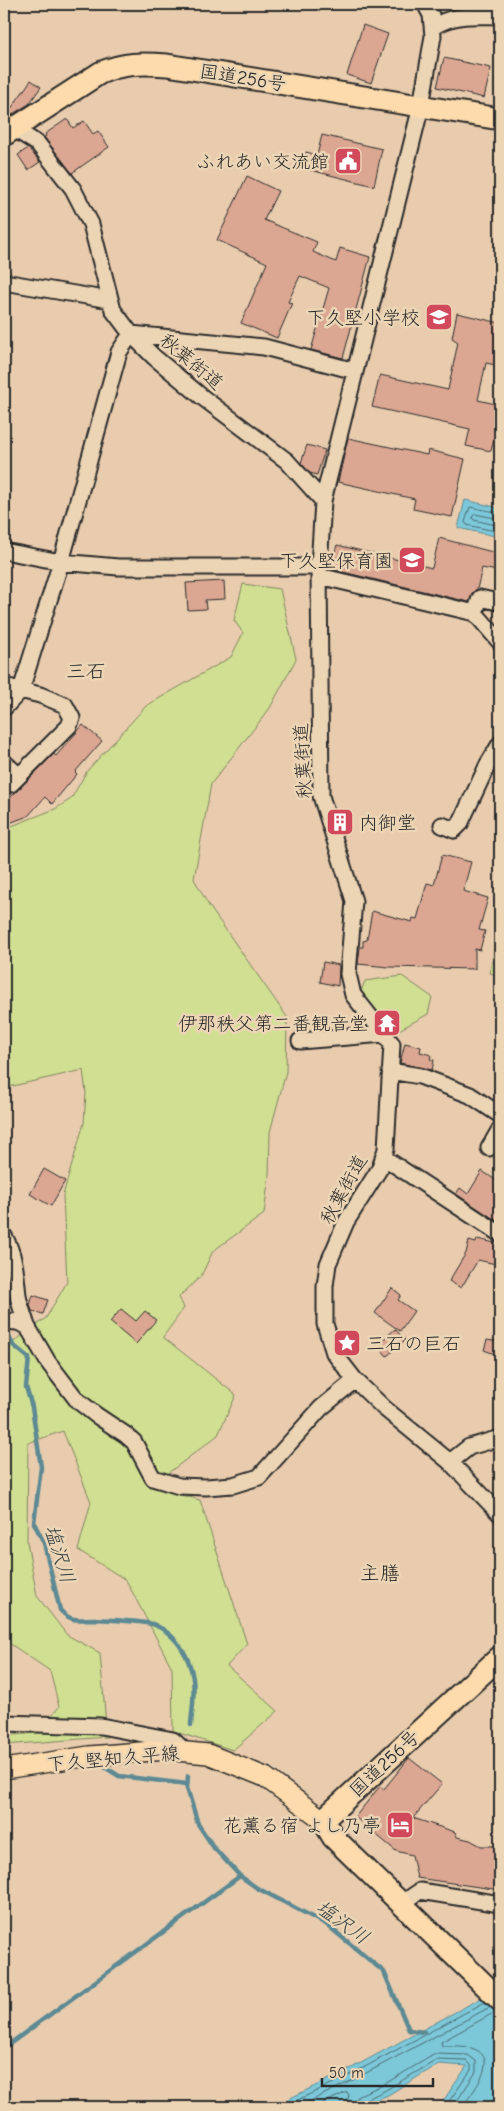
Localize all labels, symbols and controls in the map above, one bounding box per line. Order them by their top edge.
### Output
street label: 国道256号 [198,60,288,96]
public building icon: ふれあい交流館 [333,146,363,176]
place label: ふれあい交流館 [196,151,329,173]
school or university icon: 下久堅小学校 [424,302,454,332]
place label: 下久堅小学校 [306,307,420,329]
street label: 秋葉街道 [155,329,228,395]
school or university icon: 下久堅保育園 [397,545,427,575]
place label: 下久堅保育園 [279,550,393,572]
district label: 三石 [66,660,106,683]
street label: 秋葉街道 [290,722,316,799]
building icon: 内御堂 [325,807,355,837]
place label: 内御堂 [359,812,416,834]
temple icon: 伊那秩父第二番観音堂 [372,1008,402,1038]
place label: 伊那秩父第二番観音堂 [178,1013,368,1035]
street label: 秋葉街道 [316,1151,372,1228]
place icon: 三石の巨石 [332,1328,362,1358]
place label: 三石の巨石 [366,1333,461,1355]
water label: 塩沢川 [40,1522,79,1586]
district label: 主膳 [360,1562,400,1585]
street label: 国道256号 [345,1726,424,1802]
street label: 下久堅知久平線 [46,1742,180,1776]
hotel icon: 花薫る宿 よし乃亭 [385,1810,415,1840]
place label: 花薫る宿 よし乃亭 [223,1815,381,1837]
water label: 塩沢川 [312,1895,374,1949]
scale bar [322,2056,433,2088]
text: 50 m [329,2064,364,2082]

